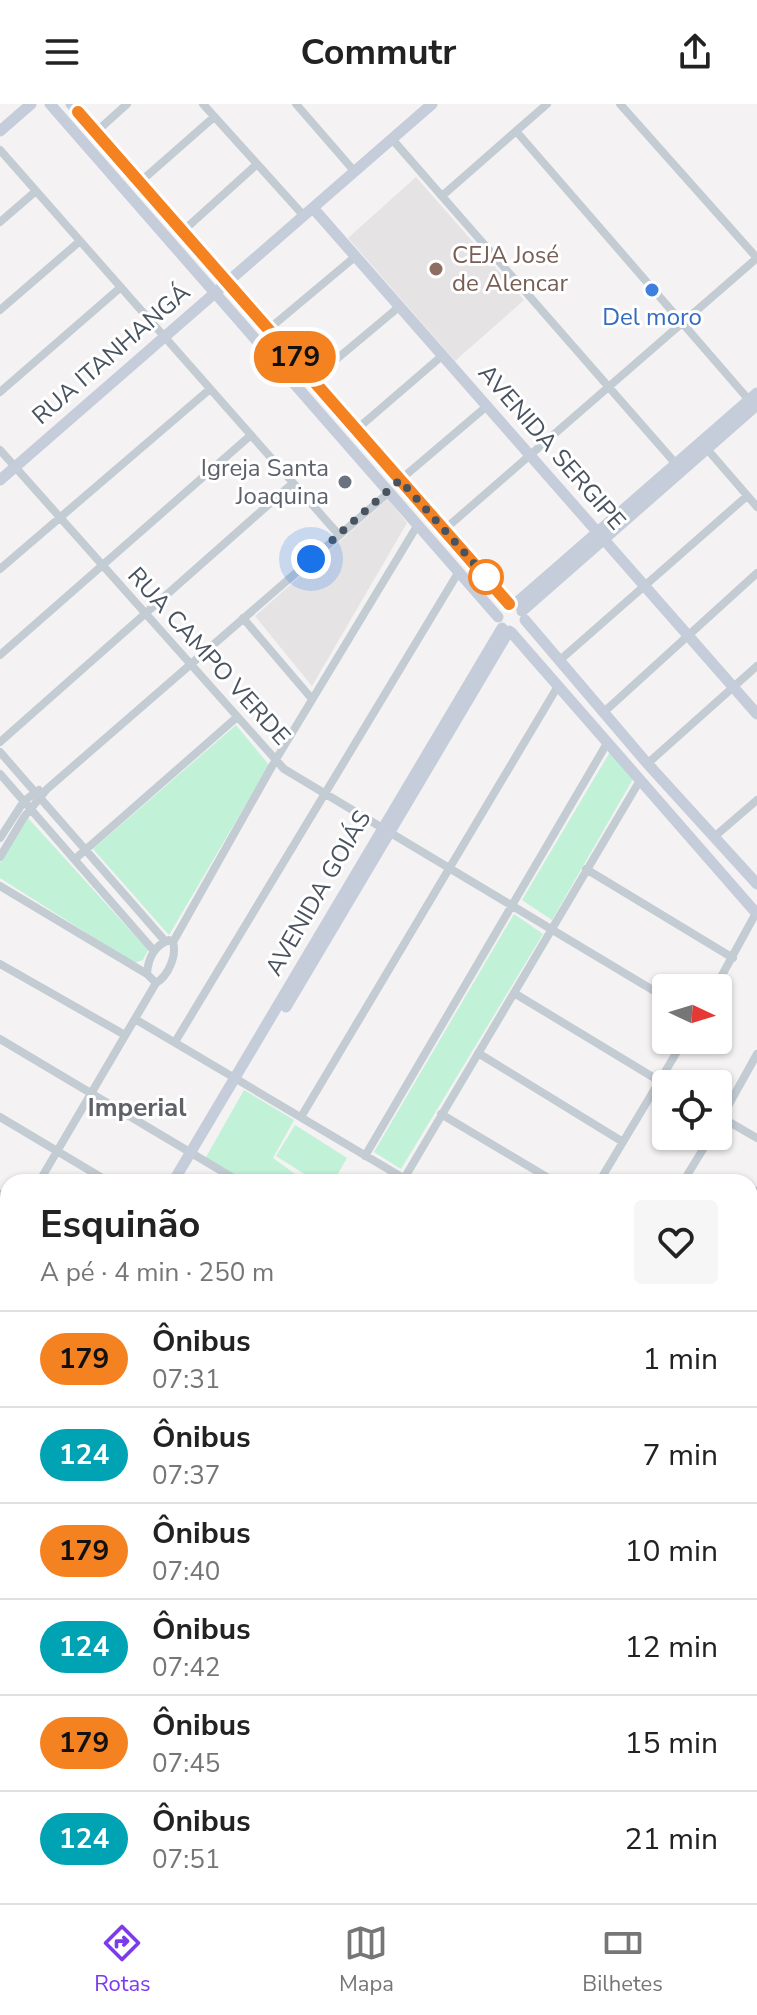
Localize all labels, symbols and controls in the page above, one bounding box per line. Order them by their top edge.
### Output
text: Commutr [301,28,456,77]
icon: menu [40,30,84,74]
icon: share [673,30,717,74]
place label: CEJA José de Alencar [452,239,569,299]
marker: CEJA José de Alencar [427,260,445,278]
street label: RUA ITANHANGÁ [25,276,197,432]
marker: Del moro [643,281,661,299]
place label: Del moro [602,301,702,333]
line badge: 179 [249,331,341,383]
text: 179 [270,338,320,376]
street label: AVENIDA SERGIPE [471,358,633,536]
place label: Igreja Santa Joaquina [201,452,329,512]
marker: Igreja Santa Joaquina [336,473,354,491]
your location [291,539,331,579]
street label: RUA CAMPO VERDE [121,560,297,752]
unlabelled marker [469,560,503,594]
street label: AVENIDA GOIÁS [258,805,378,981]
north arrow [652,974,732,1054]
map controls [652,974,732,1150]
button: locate [652,1070,732,1150]
district label: Imperial [87,1090,187,1125]
text: Esquinão [40,1199,200,1250]
button: heart [634,1200,718,1284]
text: A pé · 4 min · 250 m [40,1255,274,1290]
text: Ônibus [152,1321,251,1362]
text: 1 min [643,1339,718,1380]
text: 179 [59,1340,109,1378]
text: 07:31 [152,1362,220,1397]
text: Ônibus [152,1417,251,1458]
text: 7 min [643,1435,718,1476]
text: 124 [59,1436,109,1474]
text: 07:37 [152,1458,220,1493]
text: Ônibus [152,1513,251,1554]
text: 10 min [625,1531,718,1572]
text: 179 [59,1532,109,1570]
text: 07:40 [152,1554,220,1589]
text: Ônibus [152,1609,251,1650]
text: 12 min [625,1627,718,1668]
text: 124 [59,1628,109,1666]
text: 07:42 [152,1650,220,1685]
text: Ônibus [152,1705,251,1746]
text: 15 min [625,1723,718,1764]
text: 179 [59,1724,109,1762]
text: 07:45 [152,1746,220,1781]
text: Ônibus [152,1801,251,1842]
text: 21 min [625,1819,718,1860]
text: 124 [59,1820,109,1858]
text: 07:51 [152,1842,220,1877]
tab: Rotas [94,1921,151,1999]
tab: Mapa [339,1921,394,1999]
tab: Bilhetes [582,1921,663,1999]

